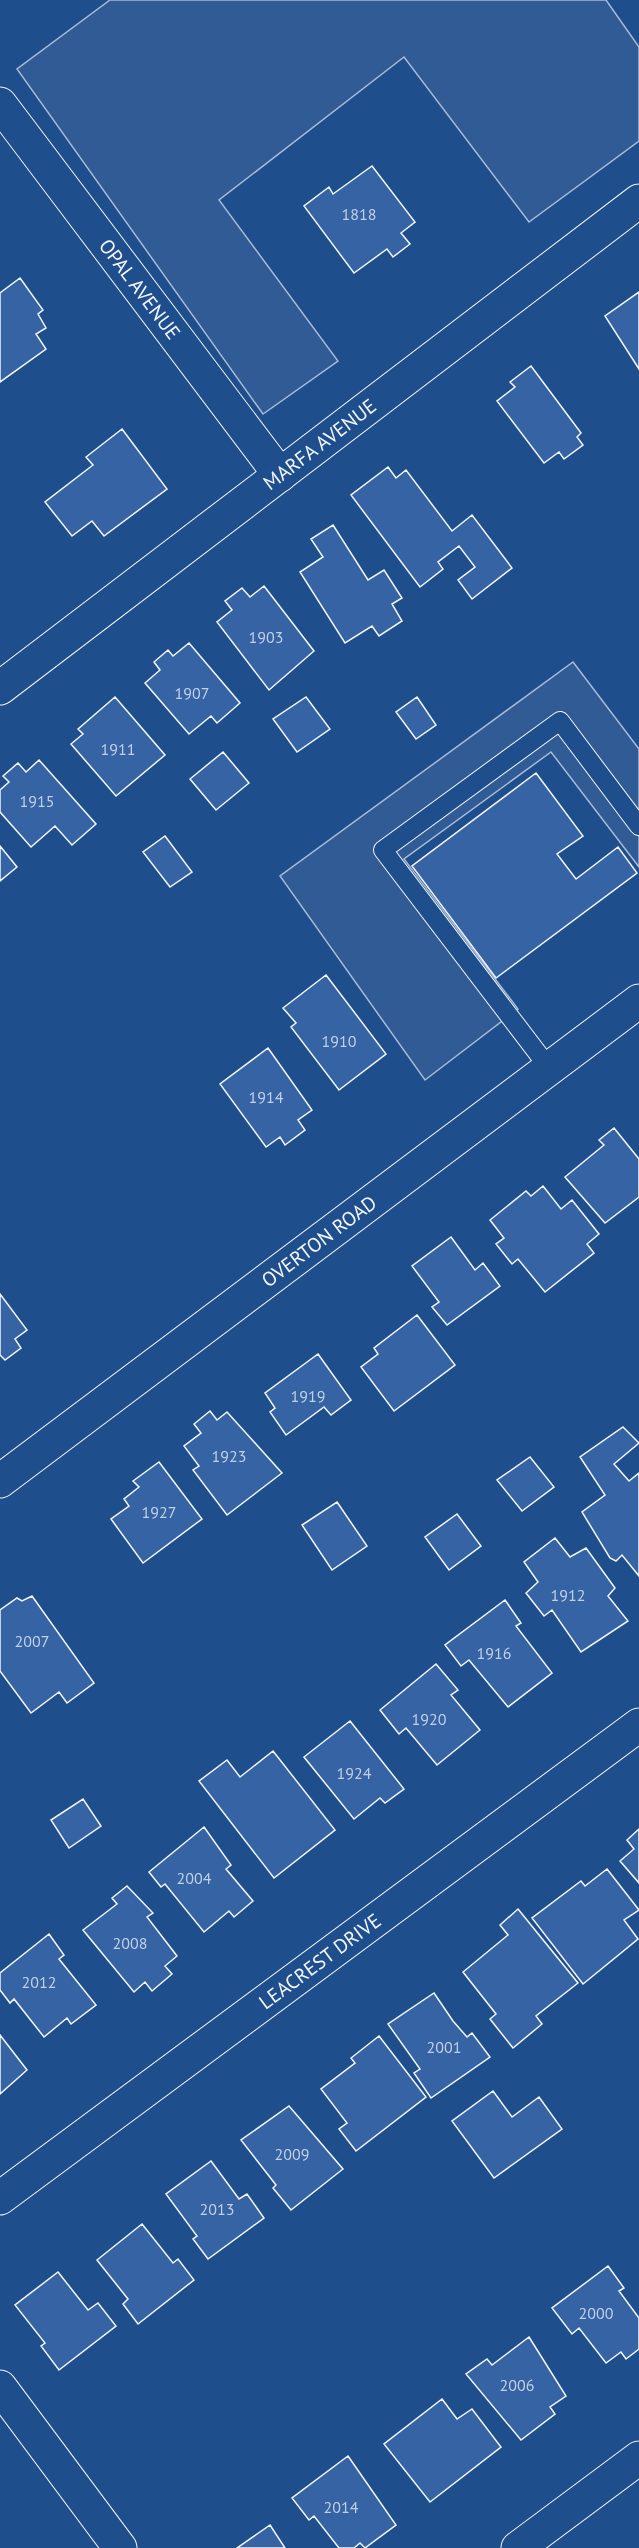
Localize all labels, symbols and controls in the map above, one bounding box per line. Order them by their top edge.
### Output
house number: 1818 [342,204,376,224]
street label: OPAL AVENUE [93,234,186,345]
street label: MARFA AVENUE [258,393,382,496]
house number: 1903 [249,627,283,647]
house number: 1907 [175,683,209,703]
house number: 1911 [101,739,135,759]
house number: 1915 [20,791,54,811]
house number: 1910 [322,1031,357,1051]
house number: 1914 [249,1087,284,1107]
street label: OVERTON ROAD [256,1190,382,1293]
house number: 1919 [291,1386,325,1406]
house number: 1923 [212,1446,246,1466]
house number: 1927 [142,1502,176,1522]
house number: 1912 [551,1585,585,1605]
house number: 2007 [15,1631,49,1651]
house number: 1916 [477,1643,511,1663]
house number: 1920 [412,1709,447,1729]
house number: 1924 [337,1763,372,1783]
house number: 2004 [177,1868,212,1888]
street label: LEACREST DRIVE [254,1907,386,2015]
house number: 2008 [113,1933,147,1953]
house number: 2012 [22,1972,56,1992]
house number: 2001 [427,2037,461,2057]
house number: 2009 [275,2144,309,2164]
house number: 2013 [200,2199,234,2219]
house number: 2000 [579,2303,614,2323]
house number: 2006 [500,2375,534,2395]
house number: 2014 [324,2497,359,2517]

